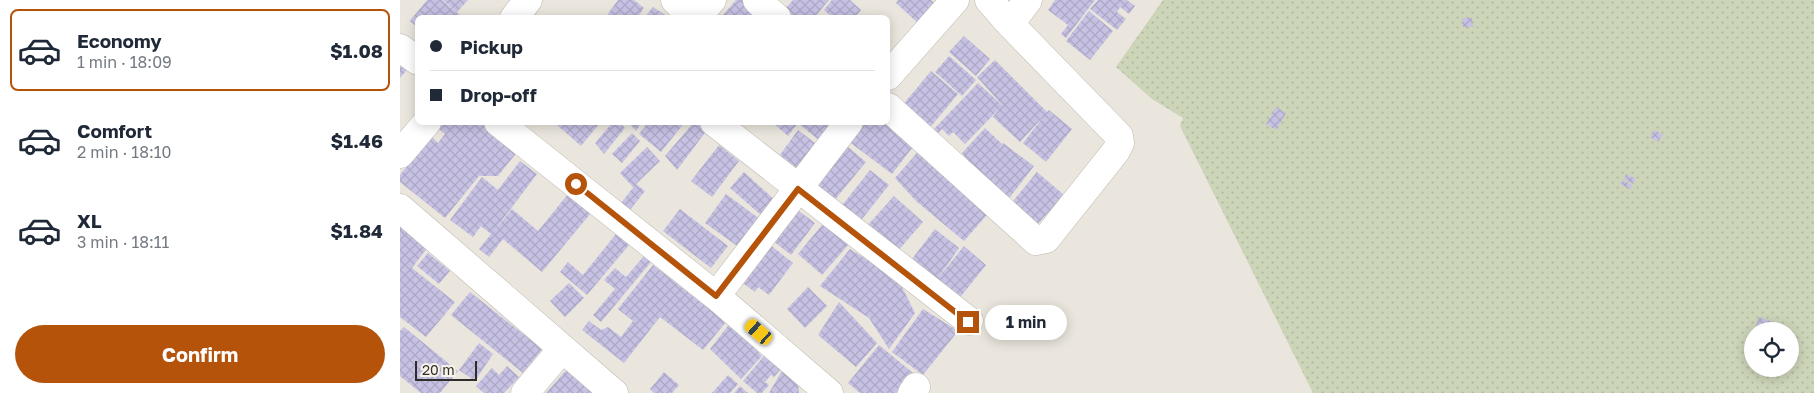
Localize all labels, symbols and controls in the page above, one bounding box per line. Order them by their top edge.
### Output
icon: car [17,28,62,73]
text: Economy [77,29,162,52]
text: Pickup [460,35,523,58]
text: $1.08 [330,39,383,62]
text: 1 min · 18:09 [77,52,172,72]
text: Drop-off [460,83,537,106]
icon: car [17,118,62,163]
text: Comfort [77,119,152,142]
text: $1.46 [330,129,383,152]
text: 2 min · 18:10 [77,142,171,162]
route start [565,173,587,195]
icon: car [17,208,62,253]
text: XL [77,209,102,232]
text: $1.84 [330,219,383,242]
text: 3 min · 18:11 [77,232,169,252]
callout: 1 min [986,304,1068,340]
route end [957,311,979,333]
text: 1 min [1006,312,1046,332]
car [742,316,775,348]
map controls [1744,322,1799,377]
button: locate [1744,322,1799,377]
button: Confirm [15,325,385,383]
scale bar [415,358,478,381]
text: 20 m [422,361,455,378]

